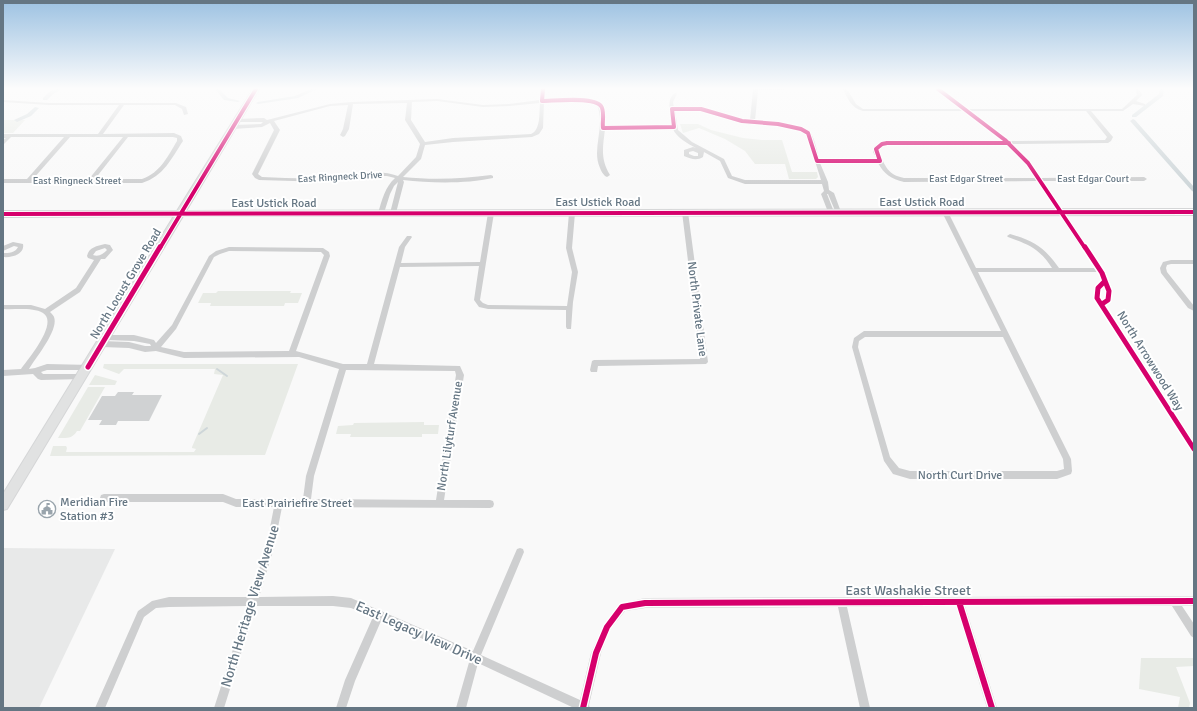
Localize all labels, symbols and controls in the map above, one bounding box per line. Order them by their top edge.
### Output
street label: East Ringneck Drive [297,169,383,185]
street label: East Edgar Street [929,173,1003,185]
street label: East Edgar Court [1057,173,1129,185]
street label: East Ringneck Street [33,175,122,187]
street label: East Ustick Road [555,195,641,210]
street label: East Ustick Road [879,195,965,210]
street label: East Ustick Road [231,196,317,211]
street label: North Locust Grove Road [87,226,165,342]
street label: North Private Lane [684,261,710,357]
street label: North Arrowwood Way [1113,308,1187,414]
street label: North Lilyturf Avenue [434,380,466,492]
street label: North Curt Drive [918,468,1002,483]
place label: Meridian Fire Station #3 [60,495,128,524]
street label: East Prairiefire Street [242,496,352,511]
public building icon: Meridian Fire Station #3 [37,499,57,519]
street label: North Heritage View Avenue [217,523,283,689]
street label: East Washakie Street [845,582,971,599]
street label: East Legacy View Drive [353,597,485,669]

